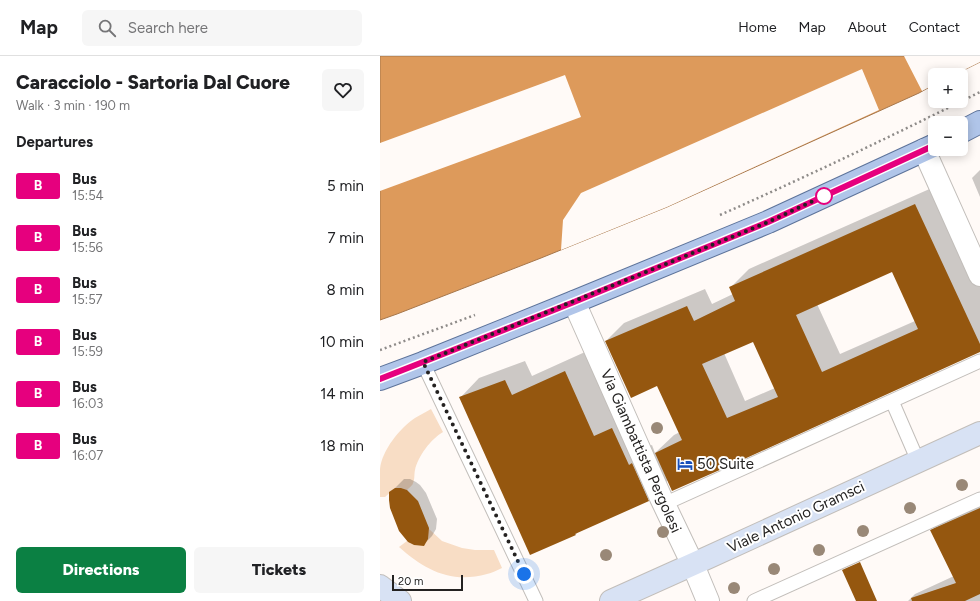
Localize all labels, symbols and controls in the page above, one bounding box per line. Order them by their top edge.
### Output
search box [82,10,362,46]
text: Map [20,16,58,39]
icon: search [96,17,118,39]
text: Search here [128,19,208,37]
text: Home [738,19,777,36]
text: Map [799,19,826,36]
text: About [848,19,887,36]
text: Contact [909,19,960,36]
map controls [928,68,968,156]
button: + [928,68,968,108]
button: heart [322,69,364,111]
text: Caracciolo - Sartoria Dal Cuore [16,71,290,94]
text: Walk · 3 min · 190 m [16,98,130,113]
button: − [928,116,968,156]
text: Departures [16,133,93,151]
text: Bus [72,170,97,188]
text: B [34,177,42,194]
text: 5 min [327,177,364,195]
unlabelled marker [815,187,833,205]
text: 15:54 [72,188,104,203]
text: Bus [72,222,97,240]
text: B [34,229,42,246]
text: 7 min [328,229,364,247]
text: 15:56 [72,240,103,255]
text: Bus [72,274,97,292]
text: B [34,281,42,298]
text: 8 min [326,281,364,299]
text: 15:57 [72,292,103,307]
text: Bus [72,326,97,344]
text: B [34,333,42,350]
text: 10 min [320,333,364,351]
text: 15:59 [72,344,103,359]
street label: Via Giambattista Pergolesi [597,366,685,536]
text: Bus [72,378,97,396]
text: B [34,385,42,402]
text: 14 min [320,385,364,403]
text: 16:03 [72,396,103,411]
text: Bus [72,430,97,448]
text: B [34,437,42,454]
text: 18 min [320,437,364,455]
text: 16:07 [72,448,103,463]
hotel icon: 50 Suite [676,455,694,473]
place label: 50 Suite [697,455,754,473]
street label: Viale Antonio Gramsci [725,477,867,557]
button: Directions [16,547,186,593]
button: Tickets [194,547,364,593]
your location [514,564,534,584]
scale bar [392,573,463,592]
text: 20 m [398,575,423,588]

